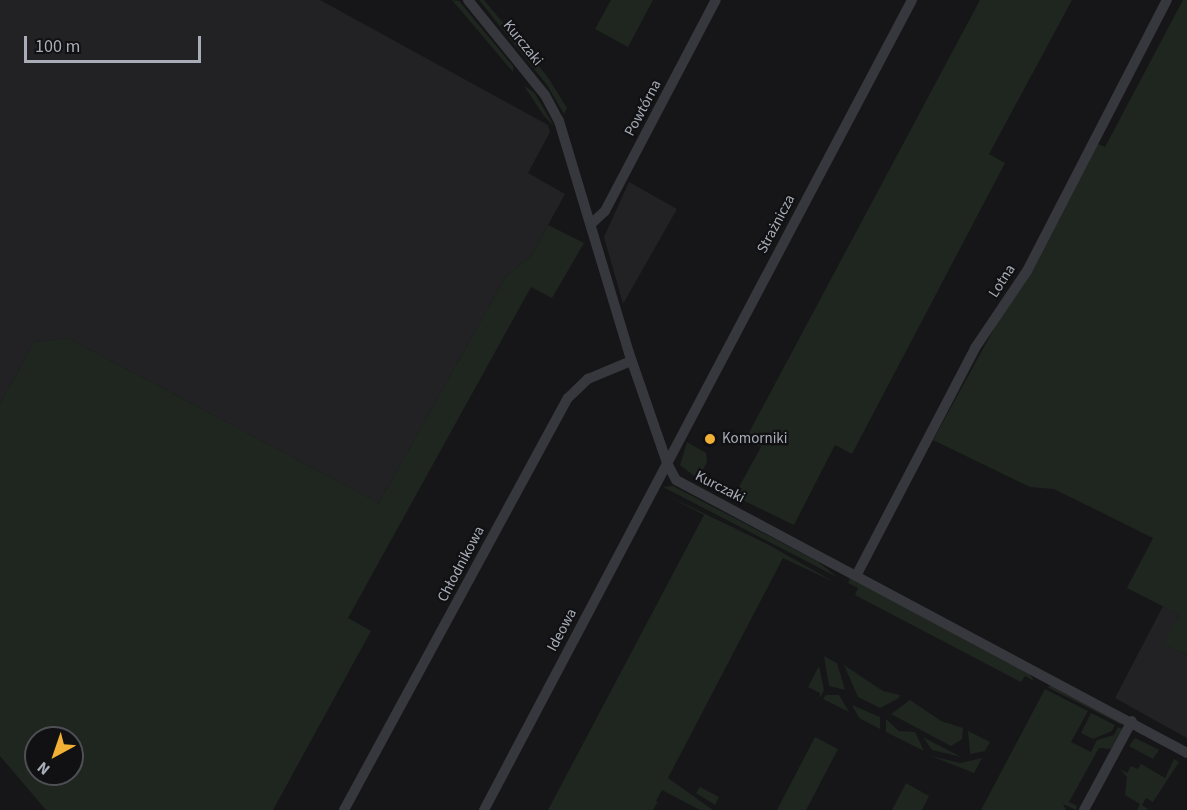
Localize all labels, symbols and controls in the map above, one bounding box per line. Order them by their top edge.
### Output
street label: Kurczaki [499,17,547,69]
scale bar [27,24,204,62]
text: 100 m [35,34,80,59]
street label: Powtórna [621,77,665,139]
street label: Strażnicza [753,192,799,256]
street label: Lotna [985,261,1019,301]
place label: Komorniki [722,430,787,448]
marker: Komorniki [703,432,717,446]
street label: Kurczaki [692,467,748,507]
street label: Chłodnikowa [434,523,488,605]
street label: Ideowa [543,605,581,655]
north arrow [24,726,84,786]
text: N [33,756,55,780]

